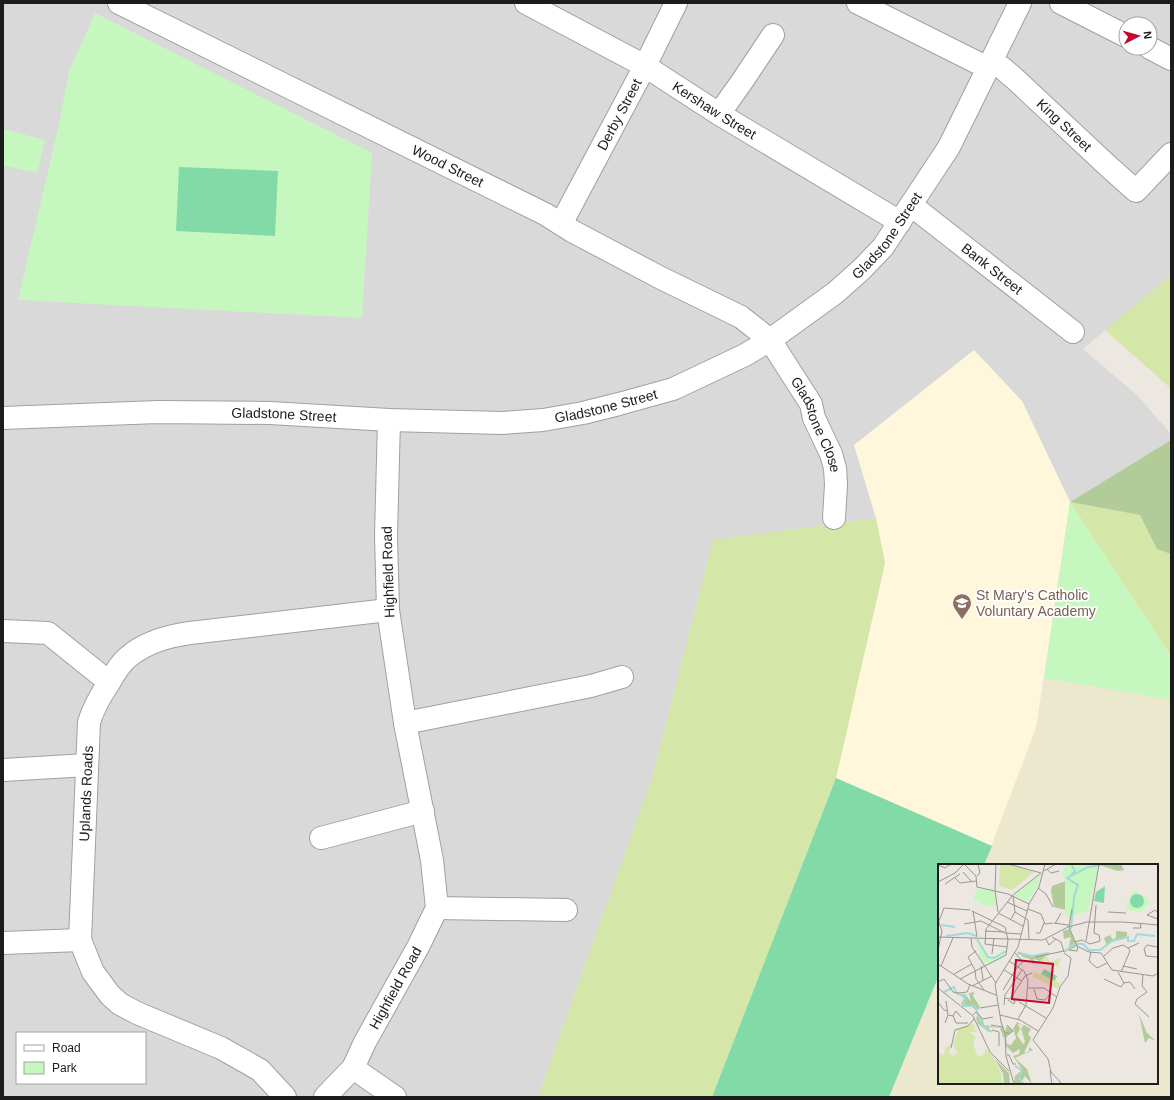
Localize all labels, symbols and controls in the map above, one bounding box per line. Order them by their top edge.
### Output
north arrow [1118,16,1158,56]
text: N [1142,30,1154,40]
street label: Derby Street [594,76,645,153]
street label: Kershaw Street [670,78,759,142]
street label: King Street [1033,95,1095,155]
street label: Wood Street [410,141,486,190]
street label: Gladstone Street [849,189,925,282]
street label: Bank Street [958,240,1026,297]
street label: Gladstone Close [788,374,843,473]
street label: Gladstone Street [553,386,659,426]
street label: Gladstone Street [231,405,337,425]
street label: Highfield Road [378,526,398,618]
place label: St Mary's Catholic Voluntary Academy [976,587,1096,619]
school or university icon: St Mary's Catholic Voluntary Academy [951,592,973,620]
street label: Uplands Roads [76,745,96,842]
inset map [938,864,1158,1084]
street label: Highfield Road [366,944,425,1032]
legend [16,1032,146,1084]
text: Road [52,1041,81,1055]
text: Park [52,1061,78,1075]

